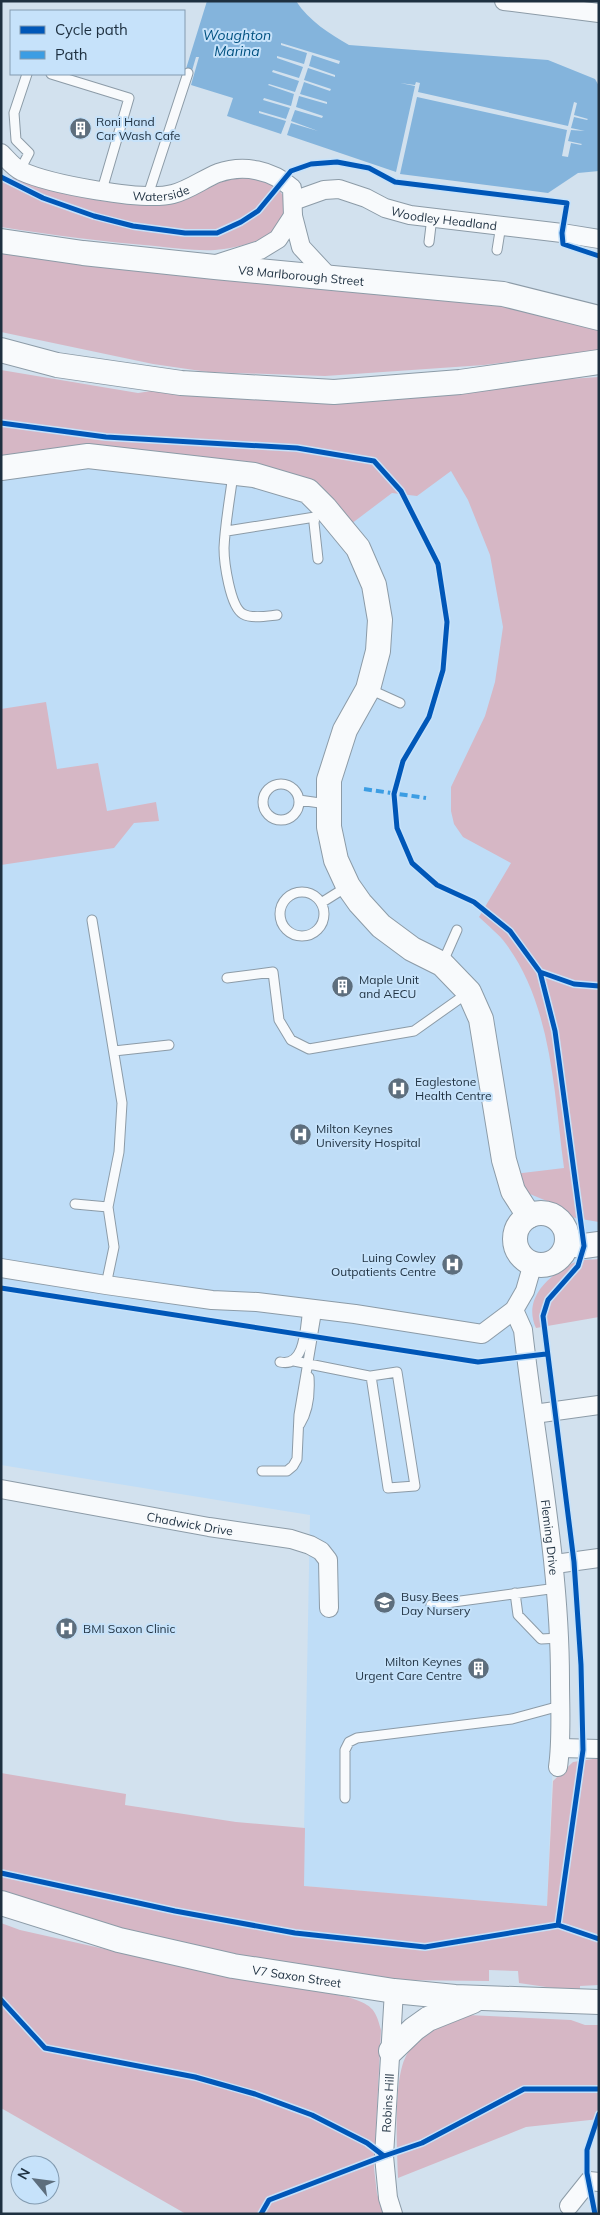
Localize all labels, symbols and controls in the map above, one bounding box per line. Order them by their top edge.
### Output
legend [10,10,185,75]
text: Cycle path [55,20,128,39]
water label: Woughton Marina [203,26,271,60]
text: Path [55,45,87,64]
place label: Roni Hand Car Wash Cafe [96,114,180,143]
building icon: Roni Hand Car Wash Cafe [68,116,92,140]
street label: Waterside [132,181,192,204]
street label: Woodley Headland [389,203,498,233]
street label: V8 Marlborough Street [237,262,365,288]
place label: Maple Unit and AECU [359,972,419,1001]
building icon: Maple Unit and AECU [331,974,355,998]
place label: Eaglestone Health Centre [415,1074,492,1103]
hospital icon: Eaglestone Health Centre [387,1076,411,1100]
place label: Milton Keynes University Hospital [316,1121,421,1150]
hospital icon: Milton Keynes University Hospital [288,1123,312,1147]
place label: Luing Cowley Outpatients Centre [331,1250,437,1279]
hospital icon: Luing Cowley Outpatients Centre [440,1252,464,1276]
street label: Fleming Drive [538,1499,562,1576]
street label: Chadwick Drive [146,1508,234,1538]
place label: Busy Bees Day Nursery [401,1589,471,1618]
school or university icon: Busy Bees Day Nursery [373,1591,397,1615]
hospital icon: BMI Saxon Clinic [55,1616,79,1640]
place label: BMI Saxon Clinic [83,1621,175,1636]
place label: Milton Keynes Urgent Care Centre [355,1654,462,1683]
building icon: Milton Keynes Urgent Care Centre [466,1656,490,1680]
street label: V7 Saxon Street [251,1962,342,1990]
street label: Robins Hill [378,2073,396,2133]
north arrow [10,2155,60,2205]
text: N [13,2165,34,2183]

